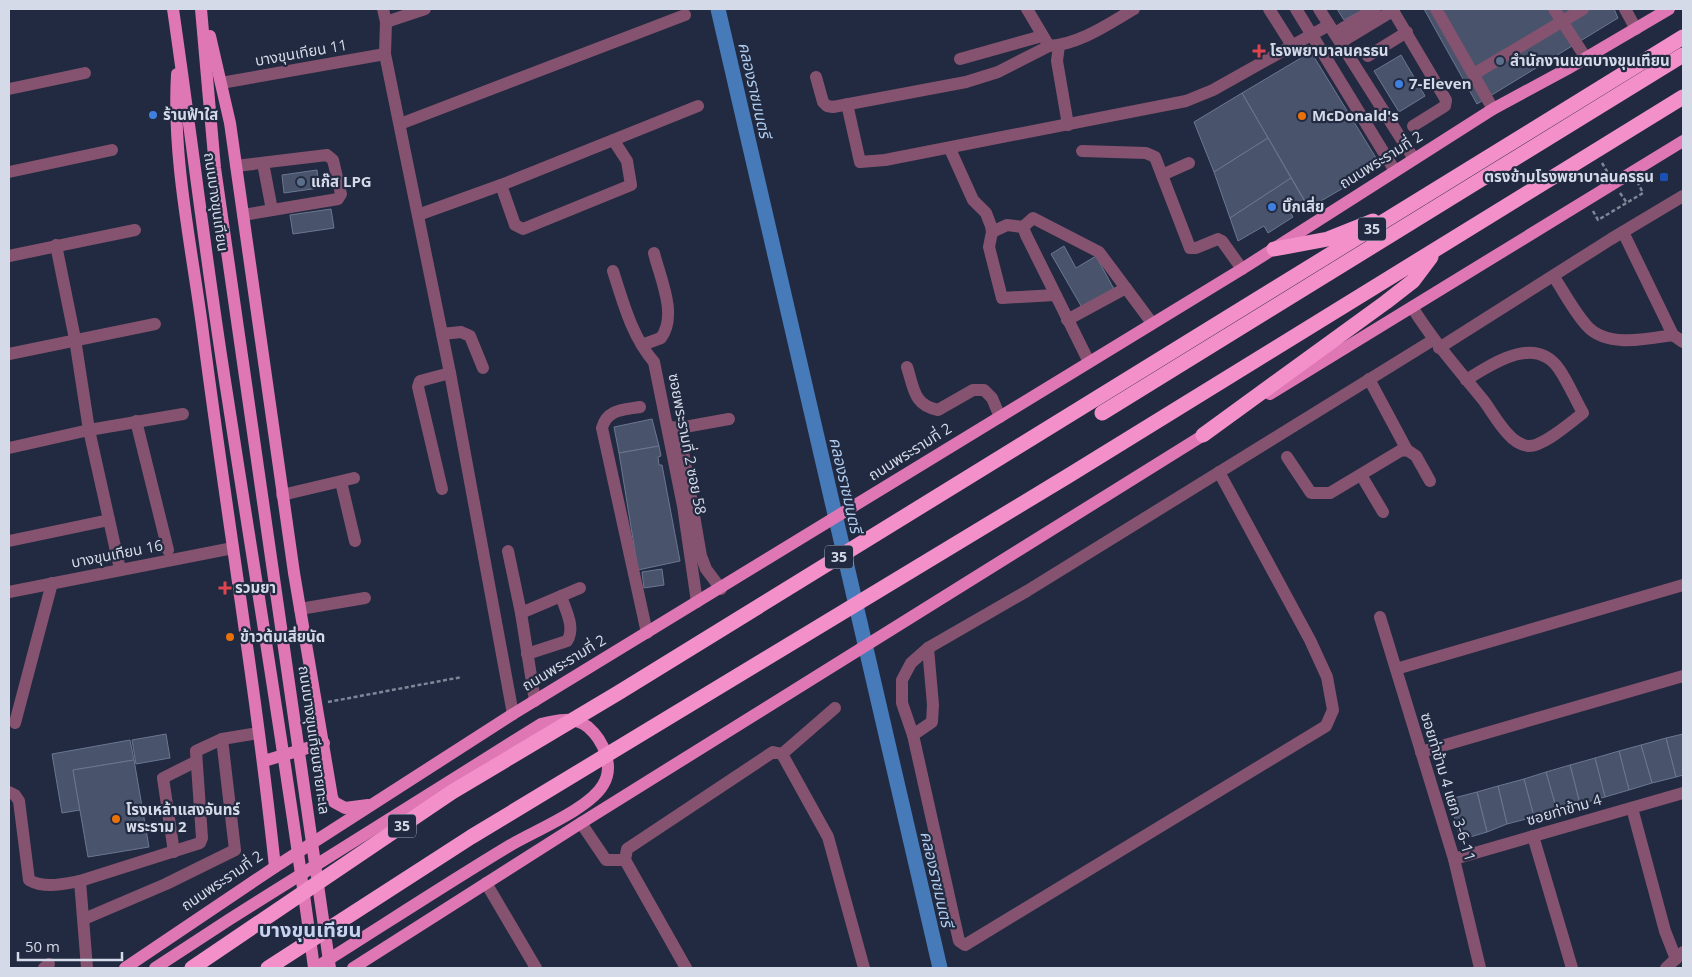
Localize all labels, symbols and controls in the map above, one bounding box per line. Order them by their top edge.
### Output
street label: บางขุนเทียน 11 [253,34,349,70]
water label: คลองราชมนตรี [733,40,777,143]
place label: โรงพยาบาลนครธน [1270,40,1389,60]
marker: โรงพยาบาลนครธน [1252,44,1266,58]
place label: สำนักงานเขตบางขุนเทียน [1510,50,1670,70]
marker: สำนักงานเขตบางขุนเทียน [1494,55,1506,67]
place label: 7-Eleven [1409,73,1472,93]
marker: 7-Eleven [1393,78,1405,90]
place label: ร้านฟ้าใส [163,104,218,124]
place label: McDonald's [1312,105,1399,125]
marker: ร้านฟ้าใส [147,109,159,121]
marker: McDonald's [1296,110,1308,122]
street label: ถนนพระรามที่ 2 [1335,126,1426,193]
street label: ถนนบางขุนเทียน [200,151,234,253]
place label: ตรงข้ามโรงพยาบาลนครธน [1484,166,1654,186]
place label: แก๊ส LPG [311,171,372,191]
marker: ตรงข้ามโรงพยาบาลนครธน [1658,171,1670,183]
marker: แก๊ส LPG [295,176,307,188]
place label: บิ๊กเสี่ย [1282,196,1324,216]
marker: บิ๊กเสี่ย [1266,201,1278,213]
road number: 35 [1358,218,1386,240]
street label: ซอยพระรามที่ 2 ซอย 58 [664,371,712,516]
street label: ถนนพระรามที่ 2 [864,418,955,485]
water label: คลองราชมนตรี [824,435,868,538]
street label: บางขุนเทียน 16 [69,534,165,572]
road number: 35 [825,546,853,568]
place label: รวมยา [235,577,276,597]
marker: รวมยา [219,582,231,594]
place label: ข้าวต้มเสี่ยนัด [240,626,325,646]
street label: ถนนพระรามที่ 2 [518,629,609,695]
marker: ข้าวต้มเสี่ยนัด [224,631,236,643]
street label: ถนนบางขุนเทียนชายทะเล [295,664,335,816]
street label: ซอยท่าข้าม 4 แยก 3-6-11 [1417,710,1481,864]
street label: ซอยท่าข้าม 4 [1524,789,1604,829]
place label: โรงเหล้าแสงจันทร์ พระราม 2 [126,799,240,836]
marker: โรงเหล้าแสงจันทร์ พระราม 2 [110,813,122,825]
road number: 35 [388,814,416,838]
water label: คลองราชมนตรี [915,829,959,932]
street label: ถนนพระรามที่ 2 [177,845,266,915]
district label: บางขุนเทียน [259,916,361,943]
scale bar [18,930,121,962]
text: 50 m [25,936,60,956]

